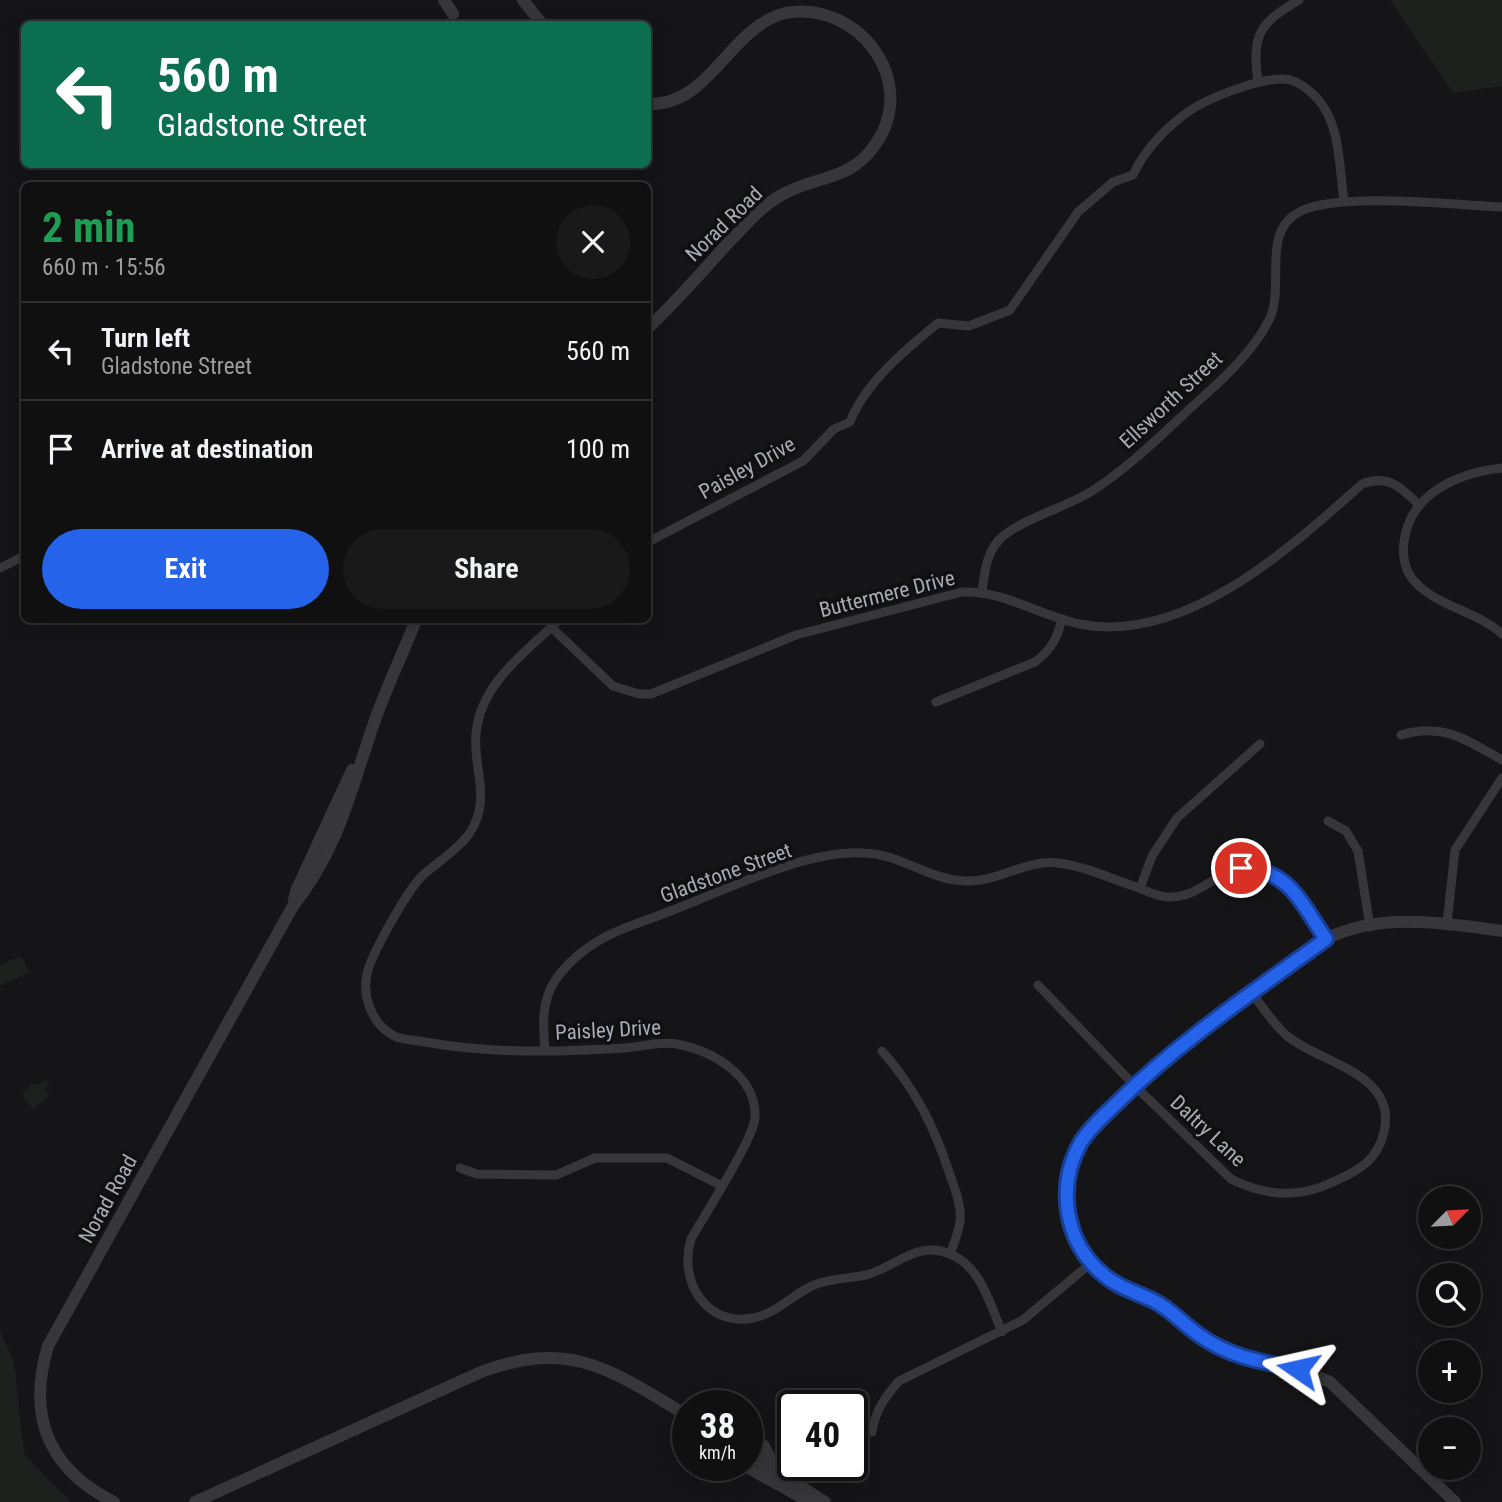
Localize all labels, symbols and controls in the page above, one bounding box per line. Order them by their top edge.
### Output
text: 560 m [157,47,279,104]
icon: left [42,49,133,140]
text: Gladstone Street [157,106,367,144]
street label: Norad Road [681,182,767,266]
text: 2 min [42,203,135,252]
button: close [556,205,630,279]
text: 660 m · 15:56 [42,254,166,281]
text: Turn left [101,323,190,353]
icon: left [42,332,80,370]
text: 560 m [566,336,630,366]
street label: Ellsworth Street [1115,347,1227,453]
text: Gladstone Street [101,353,252,380]
icon: arrive [42,430,80,468]
street label: Paisley Drive [695,432,799,504]
text: Arrive at destination [101,434,313,464]
text: 100 m [566,434,630,464]
button: Exit [42,529,329,609]
button: Share [343,529,630,609]
street label: Buttermere Drive [817,566,957,622]
street label: Gladstone Street [657,838,795,908]
pin [1211,838,1271,898]
icon: arrive [1222,849,1260,887]
street label: Paisley Drive [554,1015,662,1045]
street label: Daltry Lane [1166,1090,1250,1172]
street label: Norad Road [74,1151,142,1247]
north arrow [1418,1186,1480,1250]
map controls [1418,1186,1481,1480]
button: search [1418,1263,1481,1326]
position arrow [1261,1332,1335,1406]
button: + [1418,1340,1481,1403]
speed limit sign: 40 [777,1390,868,1481]
text: 38 [700,1406,735,1447]
button: − [1418,1417,1481,1480]
text: km/h [699,1442,736,1463]

